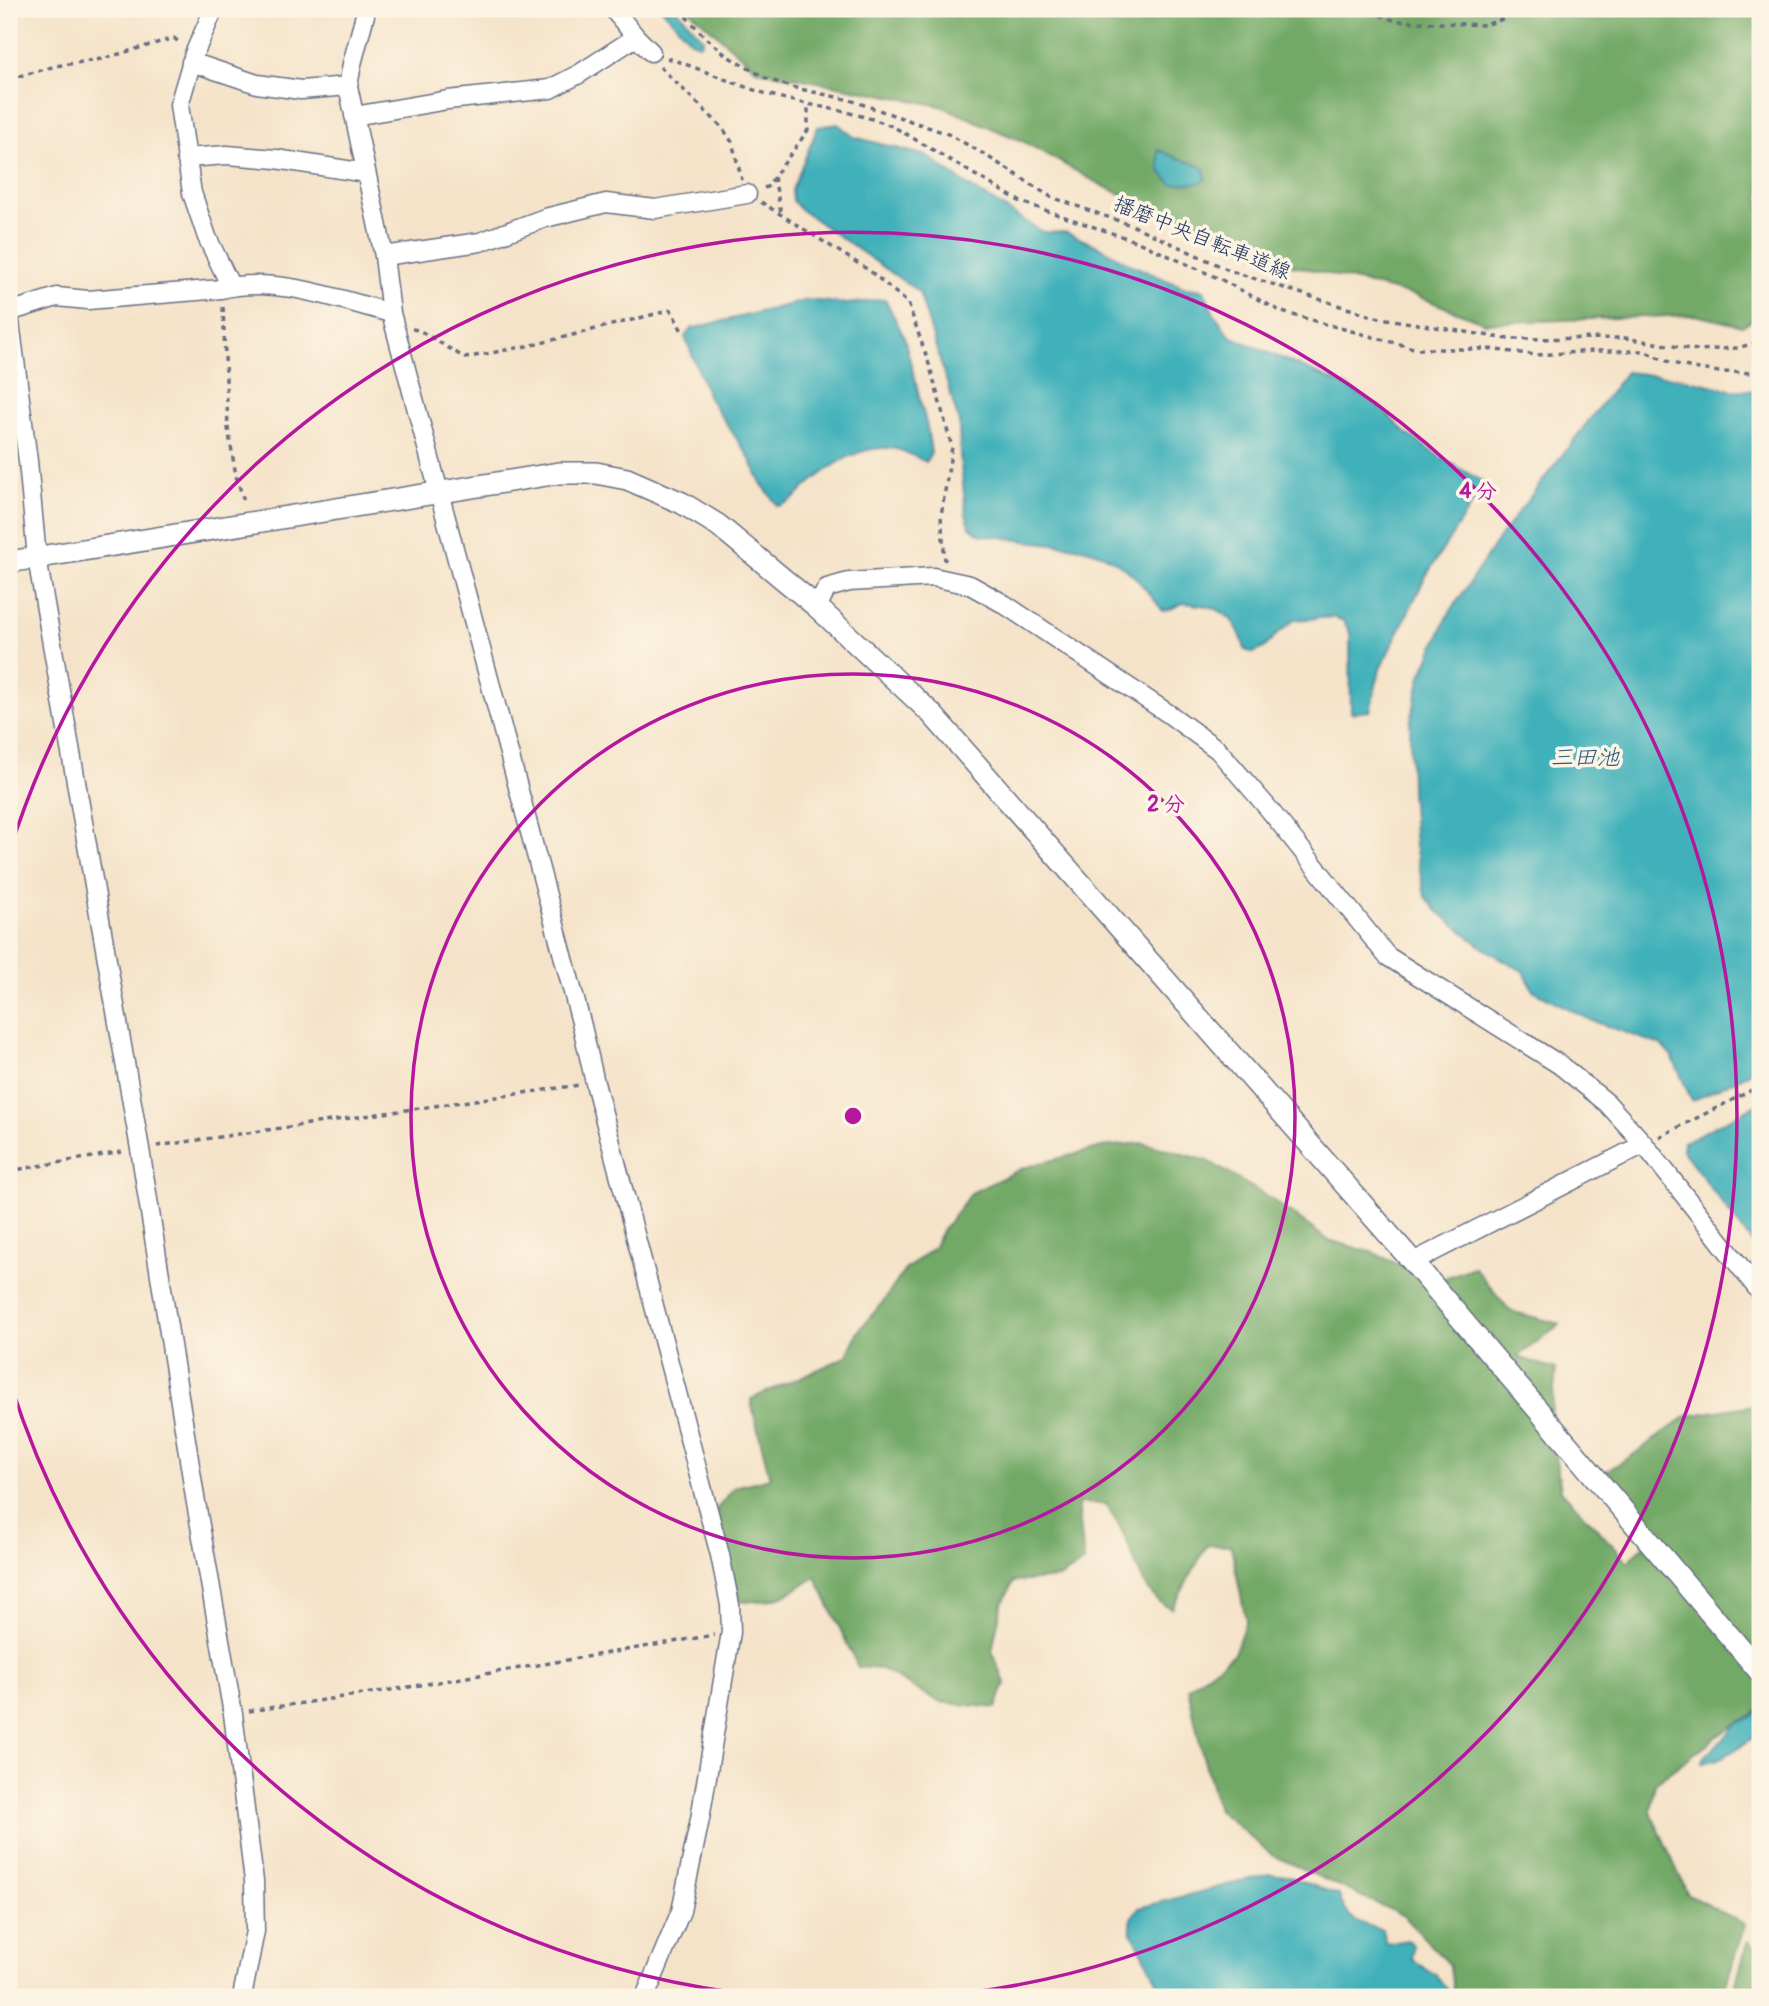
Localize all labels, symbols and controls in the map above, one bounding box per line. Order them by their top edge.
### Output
street label: 播磨中央自転車道線 [1109,190,1295,286]
text: 4 分 [1459,478,1497,505]
water label: 三田池 [1551,743,1621,772]
text: 2 分 [1147,791,1185,818]
centre of rings [841,1104,865,1128]

